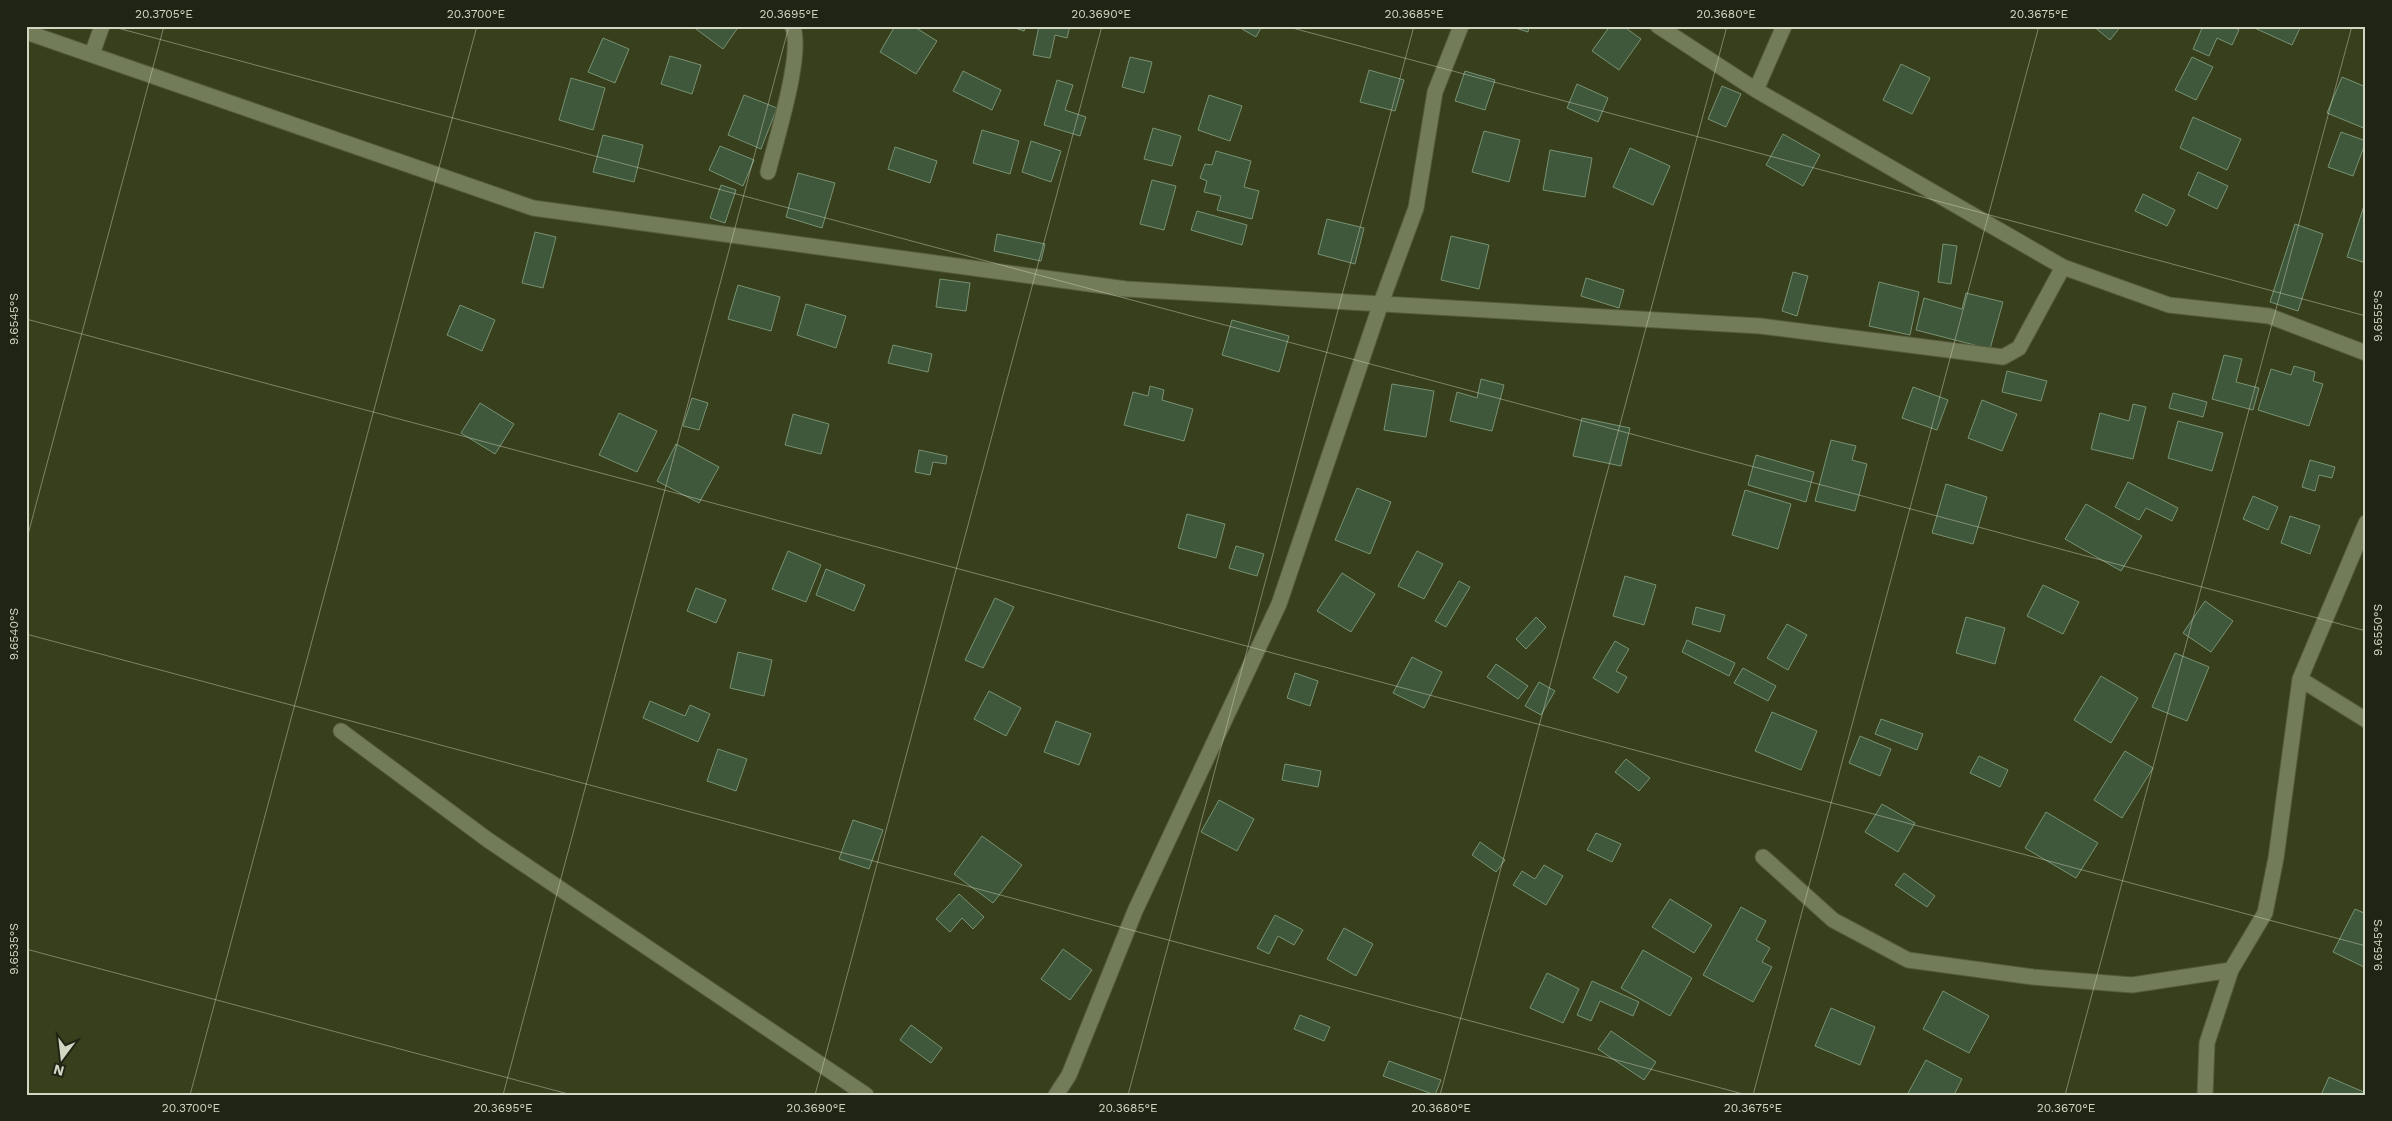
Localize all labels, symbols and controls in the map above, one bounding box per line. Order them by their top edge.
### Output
text: 20.3705°E [135,7,193,21]
text: 20.3700°E [447,7,506,21]
text: 20.3695°E [759,7,819,21]
text: 20.3690°E [1071,7,1131,21]
text: 20.3685°E [1384,7,1444,21]
text: 20.3680°E [1696,7,1756,21]
text: 20.3675°E [2010,7,2069,21]
text: 9.6555°S [2371,290,2385,342]
text: 9.6545°S [7,293,21,345]
text: 9.6550°S [2371,604,2385,656]
text: 9.6540°S [7,608,21,660]
text: 9.6545°S [2371,919,2385,971]
text: 9.6535°S [7,923,21,975]
north arrow [38,1034,88,1084]
text: N [52,1061,66,1080]
text: 20.3700°E [162,1101,221,1115]
text: 20.3695°E [473,1101,533,1115]
text: 20.3690°E [786,1101,846,1115]
text: 20.3685°E [1098,1101,1158,1115]
text: 20.3680°E [1411,1101,1471,1115]
text: 20.3675°E [1724,1101,1783,1115]
text: 20.3670°E [2037,1101,2096,1115]

